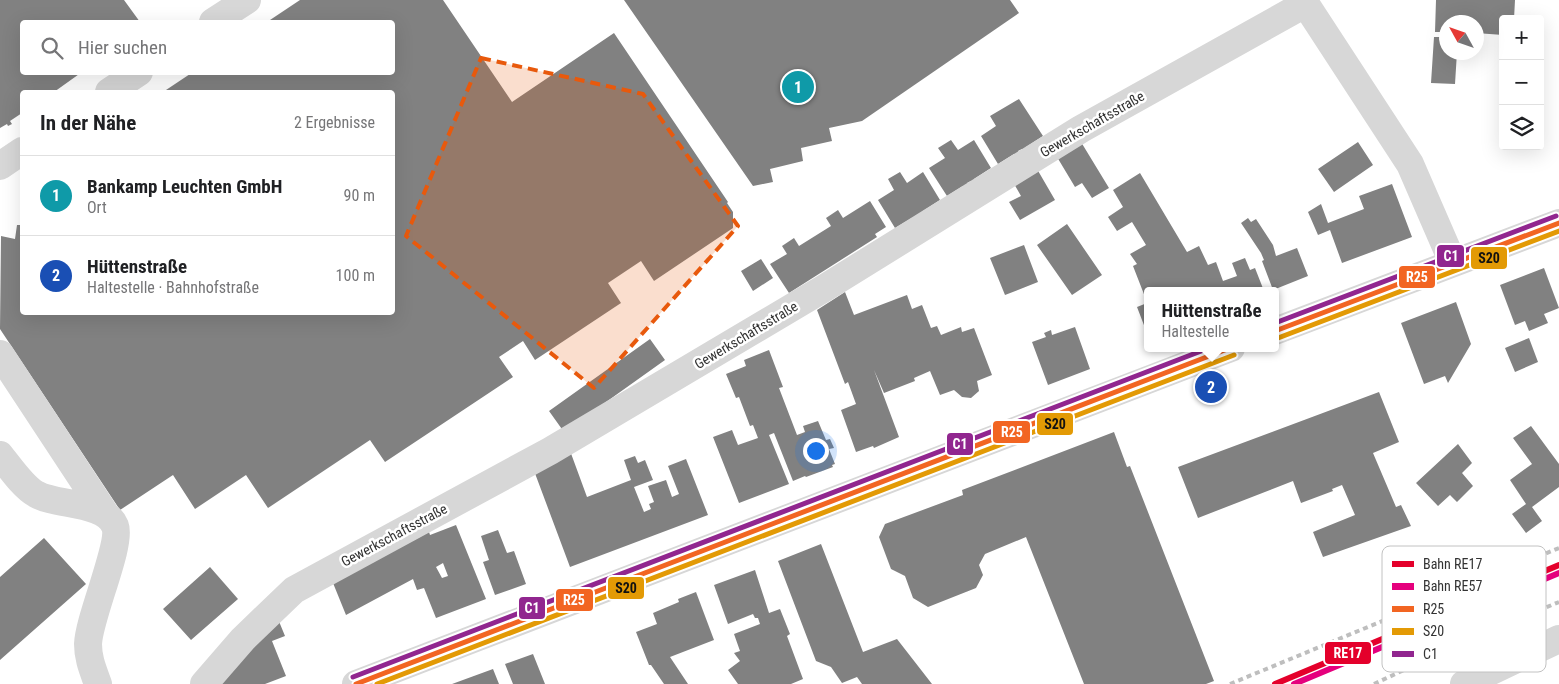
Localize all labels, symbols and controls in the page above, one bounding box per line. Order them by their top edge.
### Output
north arrow [1439,15,1484,60]
map controls [1499,15,1544,150]
button: + [1499,15,1544,60]
search box [20,20,395,75]
icon: search [38,34,66,62]
text: Hier suchen [78,36,167,59]
button: − [1499,60,1544,105]
pin: 1 [782,68,814,106]
street label: Gewerkschaftsstraße [1037,87,1147,160]
button: layers [1499,105,1544,150]
text: In der Nähe [40,111,136,135]
text: 2 Ergebnisse [294,113,375,132]
text: Bankamp Leuchten GmbH [87,175,282,198]
text: 1 [52,186,60,205]
text: 90 m [343,186,375,205]
text: Ort [87,198,107,217]
line badge: C1 [1436,244,1465,268]
line badge: S20 [1470,246,1508,270]
text: C1 [1443,248,1459,264]
text: S20 [1478,250,1500,266]
text: Hüttenstraße [87,255,187,278]
line badge: R25 [1398,265,1436,289]
text: 2 [52,266,60,285]
text: 100 m [336,266,375,285]
text: R25 [1406,269,1428,285]
text: Haltestelle · Bahnhofstraße [87,278,259,297]
popup [1144,287,1279,352]
street label: Gewerkschaftsstraße [692,298,801,372]
text: Hüttenstraße [1161,299,1262,322]
text: Haltestelle [1161,322,1229,341]
pin: 2 [1195,368,1227,406]
line badge: S20 [1036,412,1074,436]
text: S20 [1044,416,1066,432]
line badge: R25 [992,420,1031,444]
text: R25 [1001,424,1023,440]
line badge: C1 [946,432,974,456]
text: C1 [952,436,968,452]
your location [803,438,829,464]
street label: Gewerkschaftsstraße [338,500,450,570]
legend [1382,546,1546,672]
text: Bahn RE17 [1423,556,1482,572]
line badge: S20 [607,576,645,600]
text: Bahn RE57 [1423,578,1482,594]
text: S20 [615,580,637,596]
line badge: R25 [555,588,594,612]
text: R25 [563,592,585,608]
line badge: C1 [518,596,546,620]
text: C1 [524,600,540,616]
text: R25 [1423,601,1444,617]
text: S20 [1423,623,1444,639]
line badge: RE17 [1324,641,1372,665]
text: RE17 [1334,645,1362,661]
text: C1 [1423,646,1438,662]

